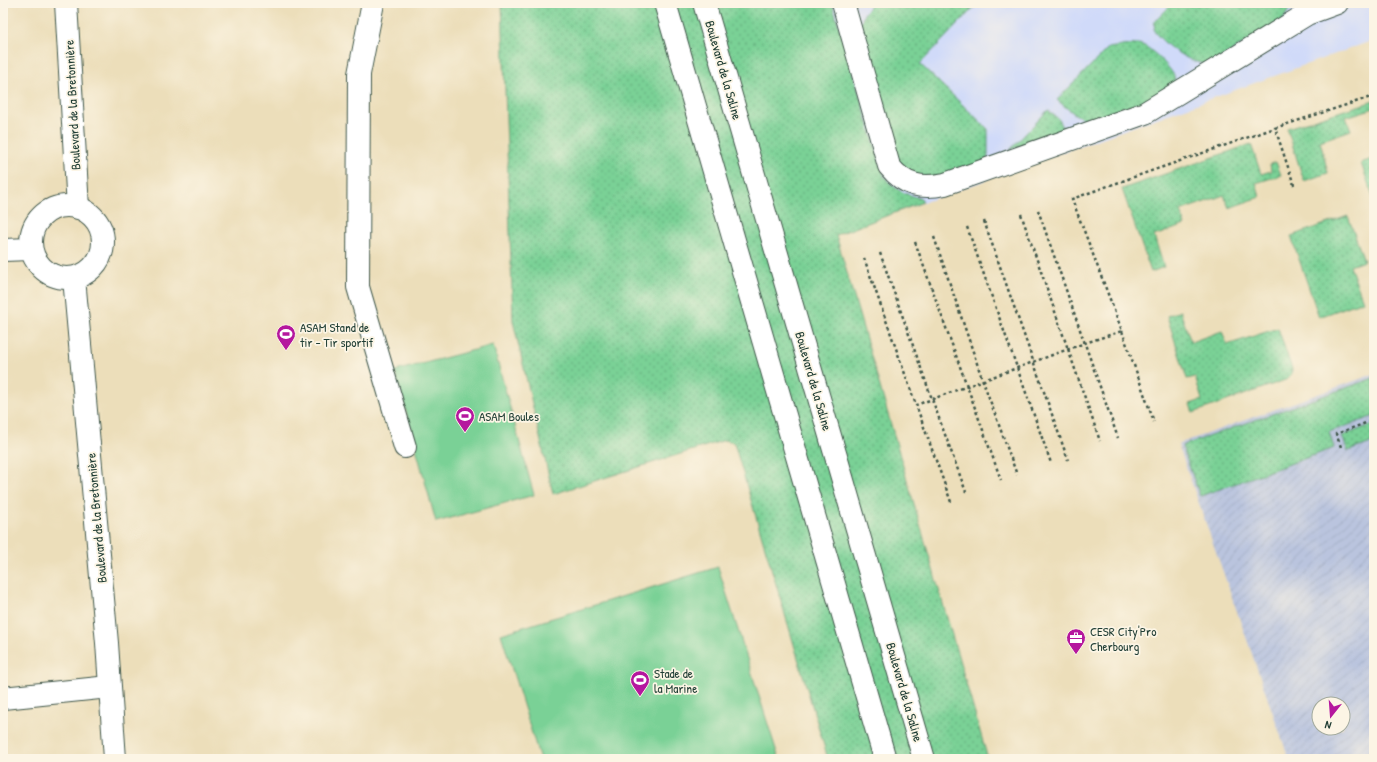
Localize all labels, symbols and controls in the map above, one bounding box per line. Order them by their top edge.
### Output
street label: Boulevard de la Saline [701,18,747,122]
street label: Boulevard de la Bretonnière [60,39,84,171]
place label: ASAM Stand de tir - Tir sportif [300,318,374,351]
sports icon: ASAM Stand de tir - Tir sportif [275,323,297,351]
street label: Boulevard de la Saline [791,329,837,433]
sports icon: ASAM Boules [454,405,476,433]
place label: ASAM Boules [479,407,539,425]
street label: Boulevard de la Bretonnière [81,452,111,584]
place label: CESR City'Pro Cherbourg [1090,622,1156,655]
office icon: CESR City'Pro Cherbourg [1065,627,1087,655]
street label: Boulevard de la Saline [882,640,928,744]
place label: Stade de la Marine [654,664,697,697]
sports icon: Stade de la Marine [629,669,651,697]
north arrow [1311,696,1351,736]
text: N [1323,718,1333,733]

